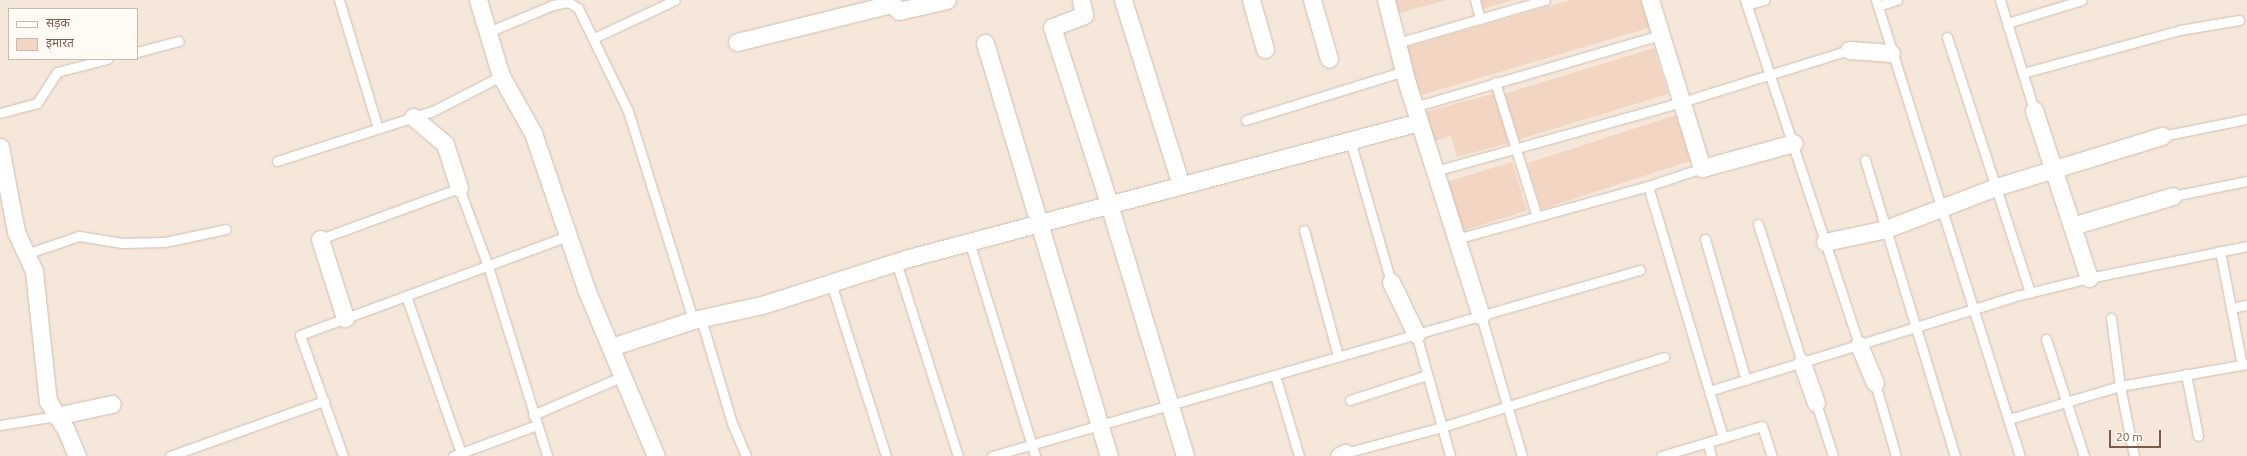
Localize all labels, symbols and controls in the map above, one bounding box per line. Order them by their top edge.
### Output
legend [8,8,138,60]
text: सड़क [46,16,70,29]
text: इमारत [46,36,74,49]
scale bar [2111,422,2163,448]
text: 20 m [2116,430,2143,443]

